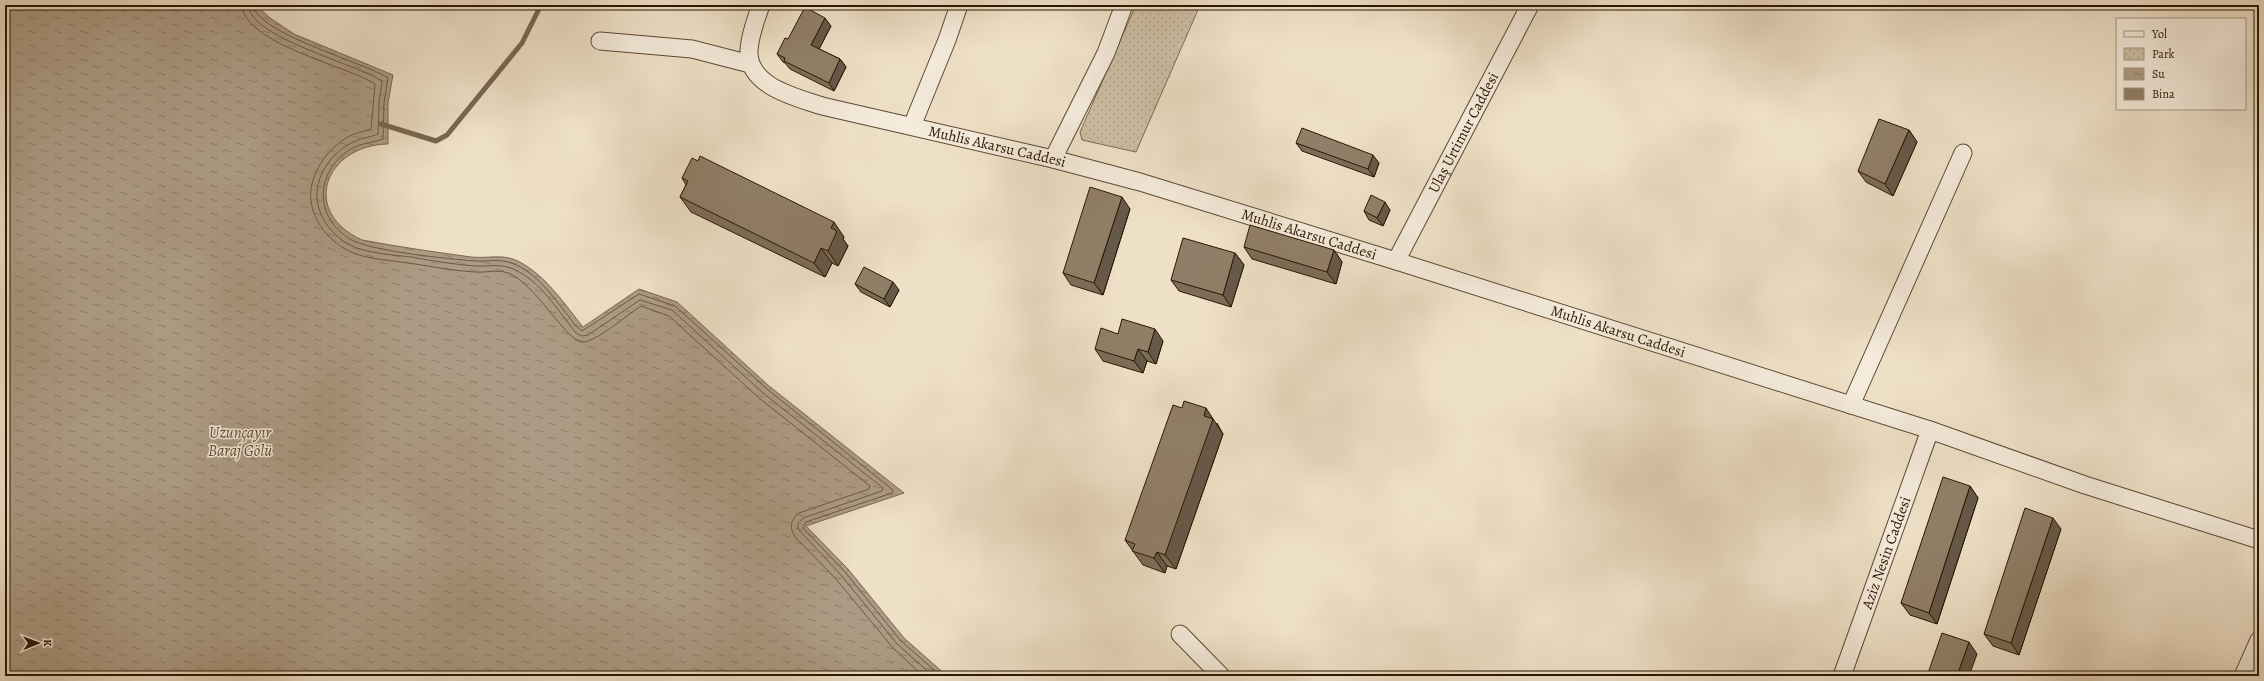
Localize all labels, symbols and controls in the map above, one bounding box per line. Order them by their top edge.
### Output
legend [2116,18,2246,110]
text: Yol [2151,26,2167,42]
text: Park [2152,46,2175,62]
text: Su [2152,66,2165,82]
street label: Ulaş Urtimur Caddesi [1423,69,1503,196]
text: Bina [2152,86,2175,102]
street label: Muhlis Akarsu Caddesi [927,121,1068,172]
street label: Muhlis Akarsu Caddesi [1239,204,1379,264]
street label: Muhlis Akarsu Caddesi [1548,301,1688,362]
water label: Uzunçayır Baraj Gölü [208,422,272,462]
street label: Aziz Nesin Caddesi [1856,494,1915,613]
north arrow [18,623,58,663]
text: K [40,639,55,647]

